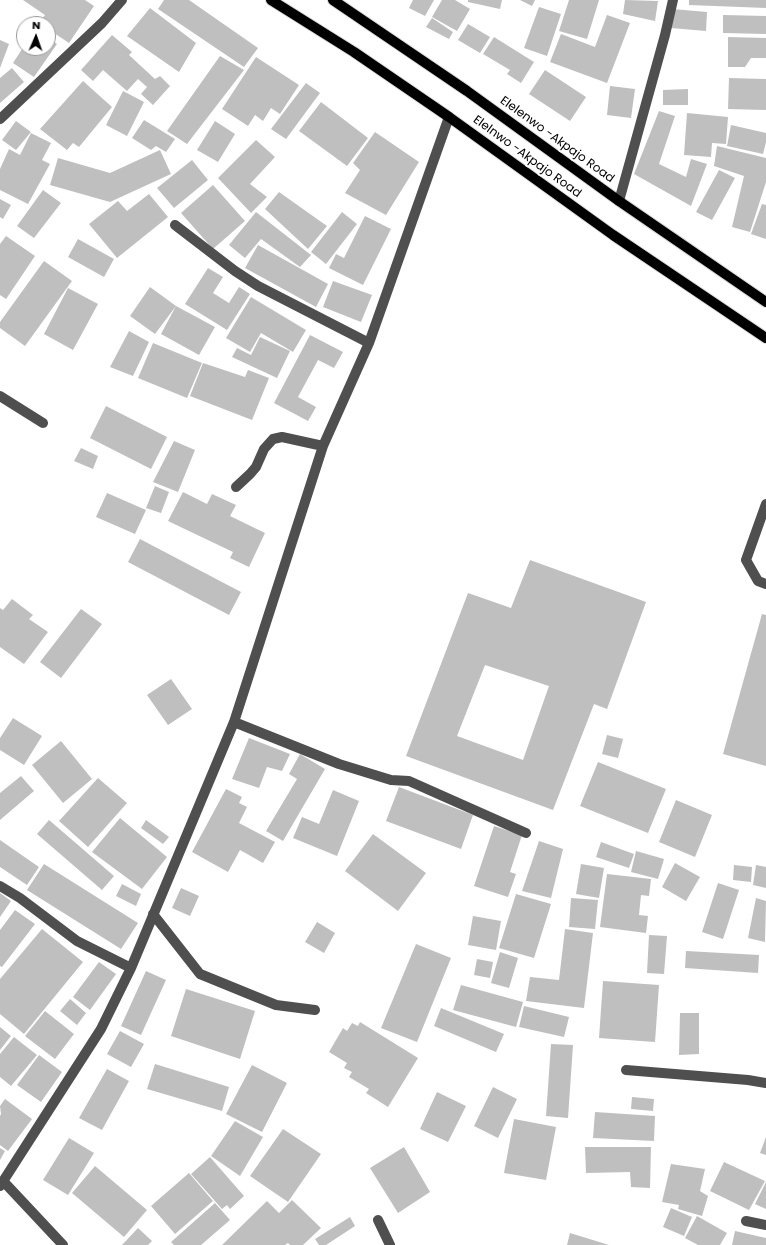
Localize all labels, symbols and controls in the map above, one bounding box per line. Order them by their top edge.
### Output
north arrow [16,16,56,56]
text: N [32,17,41,33]
street label: Elelenwo -Akpajo Road [497,94,617,186]
street label: Elelnwo -Akpajo Road [470,113,584,201]

